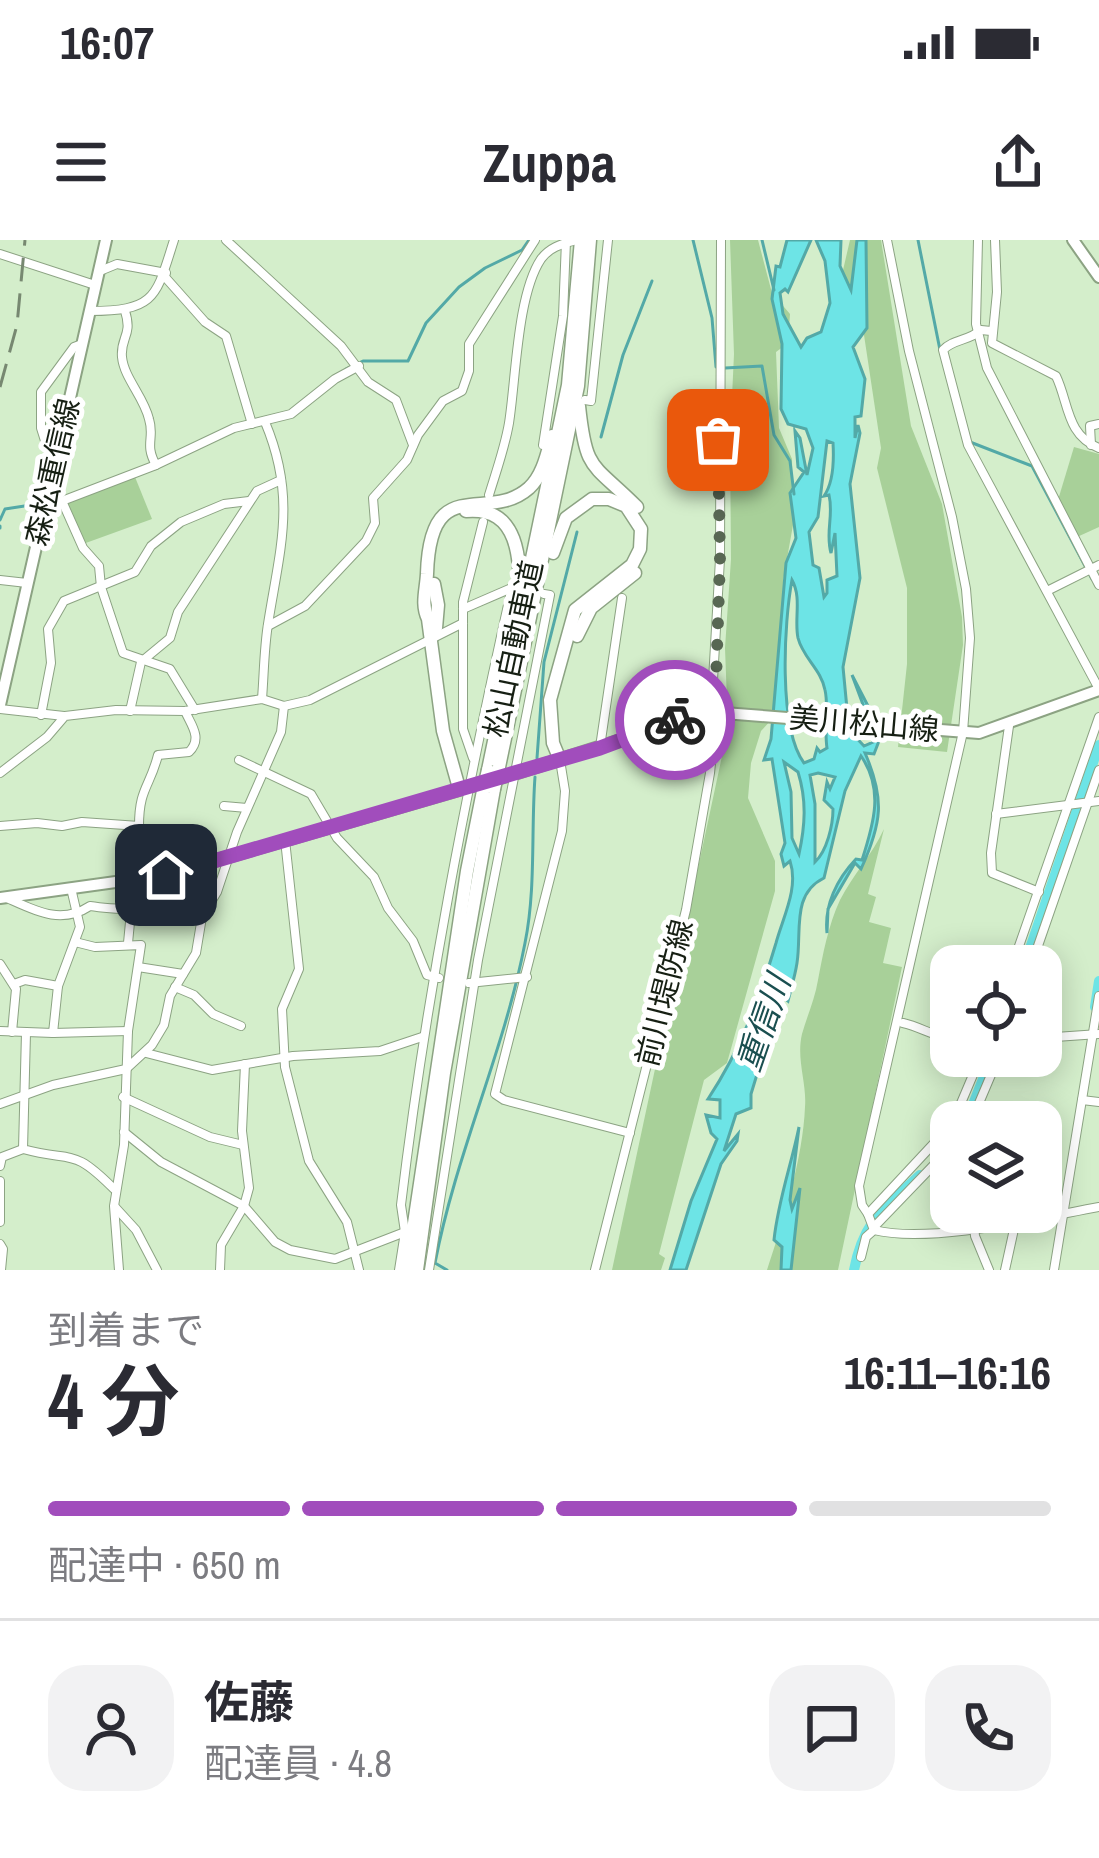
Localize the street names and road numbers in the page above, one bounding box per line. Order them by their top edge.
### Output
street label: 森松重信線 [16,394,88,549]
street label: 松山自動車道 [475,557,551,741]
street label: 美川松山線 [788,697,941,749]
street label: 前川堤防線 [626,915,702,1070]

